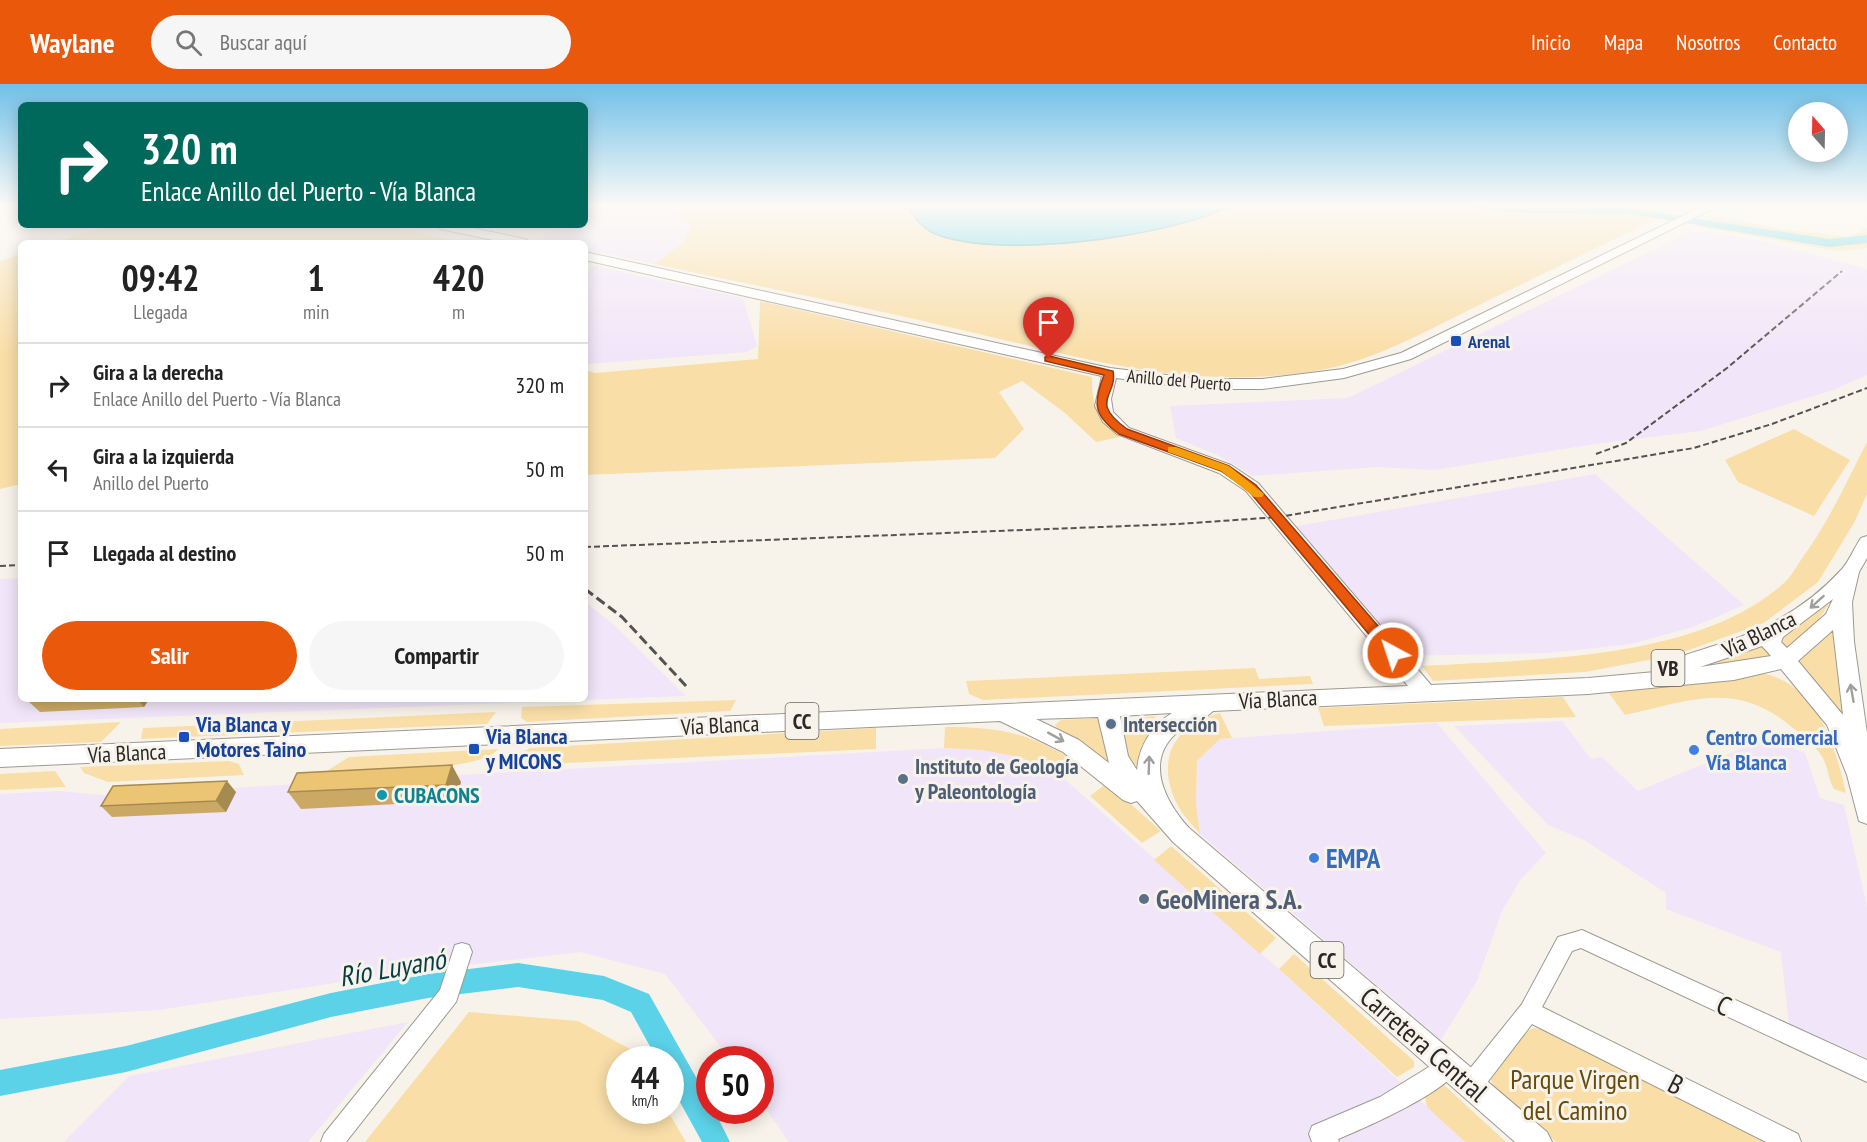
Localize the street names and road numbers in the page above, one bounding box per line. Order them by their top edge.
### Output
street label: Anillo del Puerto [1126,364,1232,396]
street label: Vía Blanca [1717,604,1800,664]
road number: VB [1652,650,1684,686]
street label: Vía Blanca [1237,683,1318,715]
road number: CC [786,703,818,739]
street label: Vía Blanca [679,709,760,741]
street label: Vía Blanca [86,737,167,769]
road number: CC [1310,942,1344,978]
street label: Carretera Central [1353,979,1495,1109]
street label: C [1711,987,1737,1023]
street label: B [1663,1066,1689,1102]

